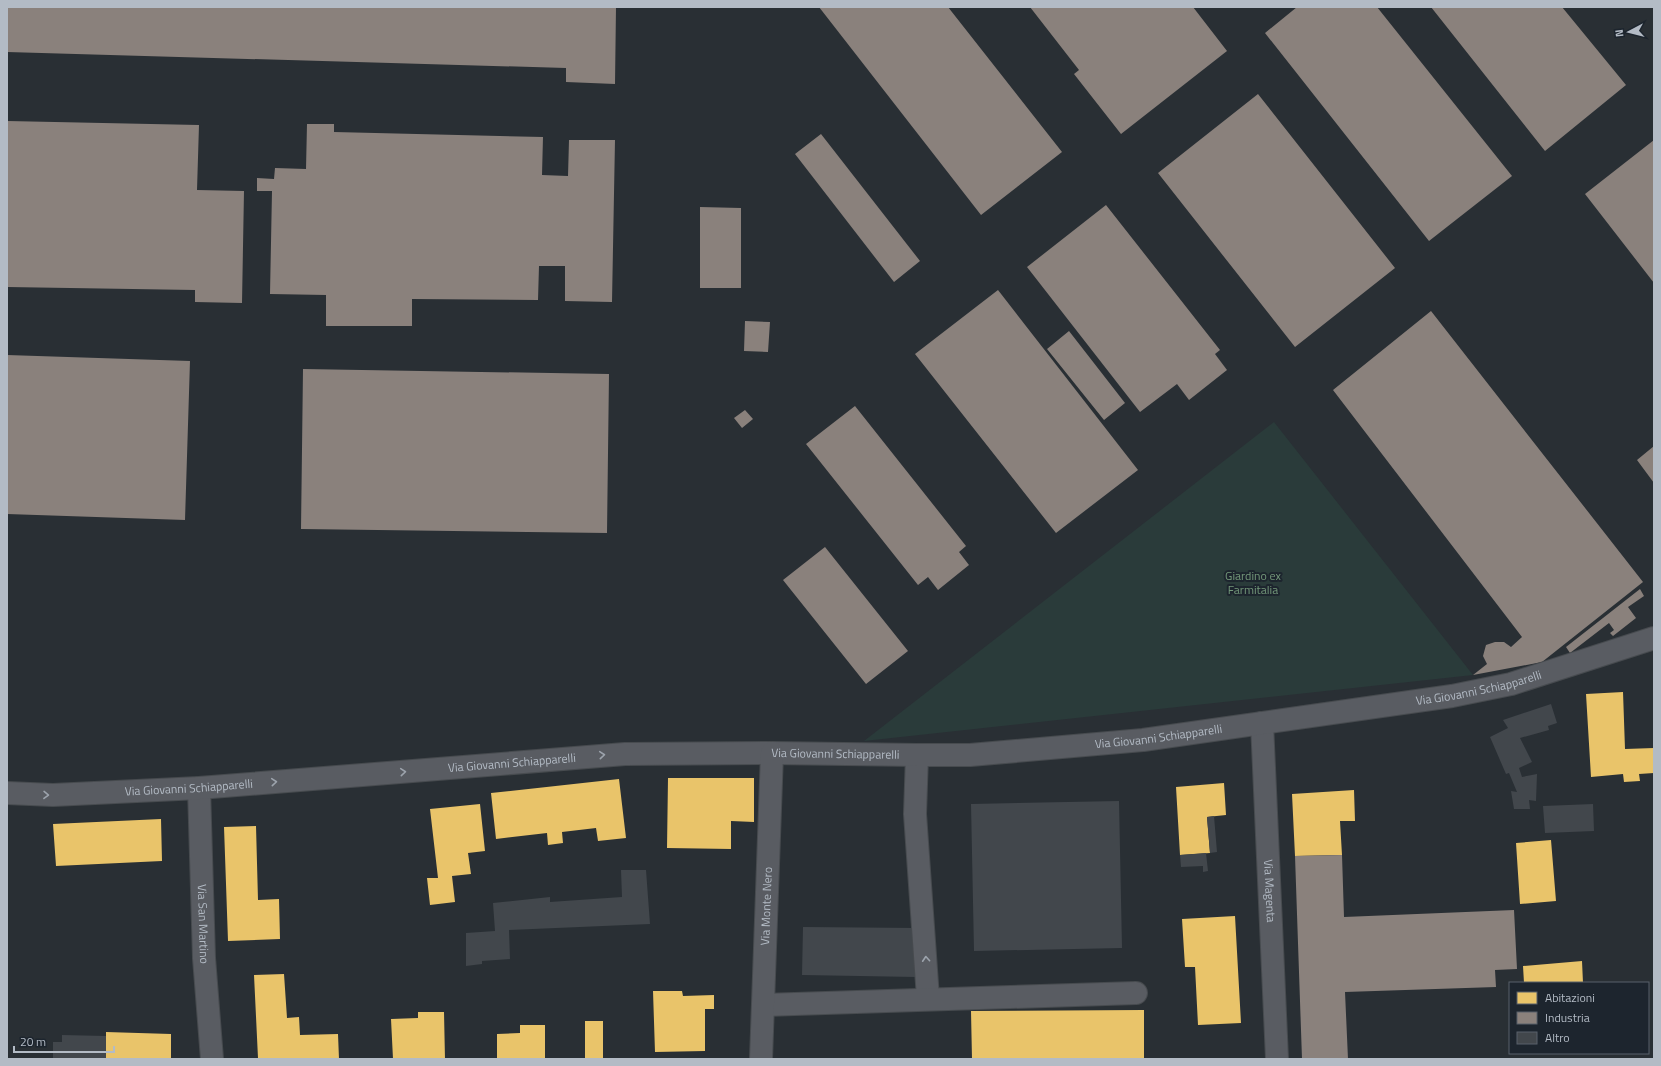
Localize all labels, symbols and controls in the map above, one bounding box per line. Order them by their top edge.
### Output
north arrow [1609,12,1649,52]
text: N [1611,28,1627,38]
park label: Giardino ex Farmitalia [1225,566,1281,599]
street label: Via Giovanni Schiapparelli [1414,665,1544,710]
street label: Via Giovanni Schiapparelli [1094,719,1223,753]
street label: Via Giovanni Schiapparelli [771,743,900,764]
street label: Via Giovanni Schiapparelli [447,748,576,777]
one-way arrow [599,751,605,760]
one-way arrow [400,768,406,777]
street label: Via Giovanni Schiapparelli [124,774,253,801]
one-way arrow [271,778,277,787]
one-way arrow [43,791,49,799]
street label: Via Magenta [1259,859,1281,923]
street label: Via Monte Nero [755,867,777,946]
street label: Via San Martino [193,884,214,965]
one-way arrow [921,956,930,962]
legend [1509,982,1649,1054]
text: Abitazioni [1545,988,1595,1007]
text: Industria [1545,1008,1590,1027]
scale bar [14,1028,114,1054]
text: Altro [1545,1028,1570,1047]
text: 20 m [20,1032,46,1051]

